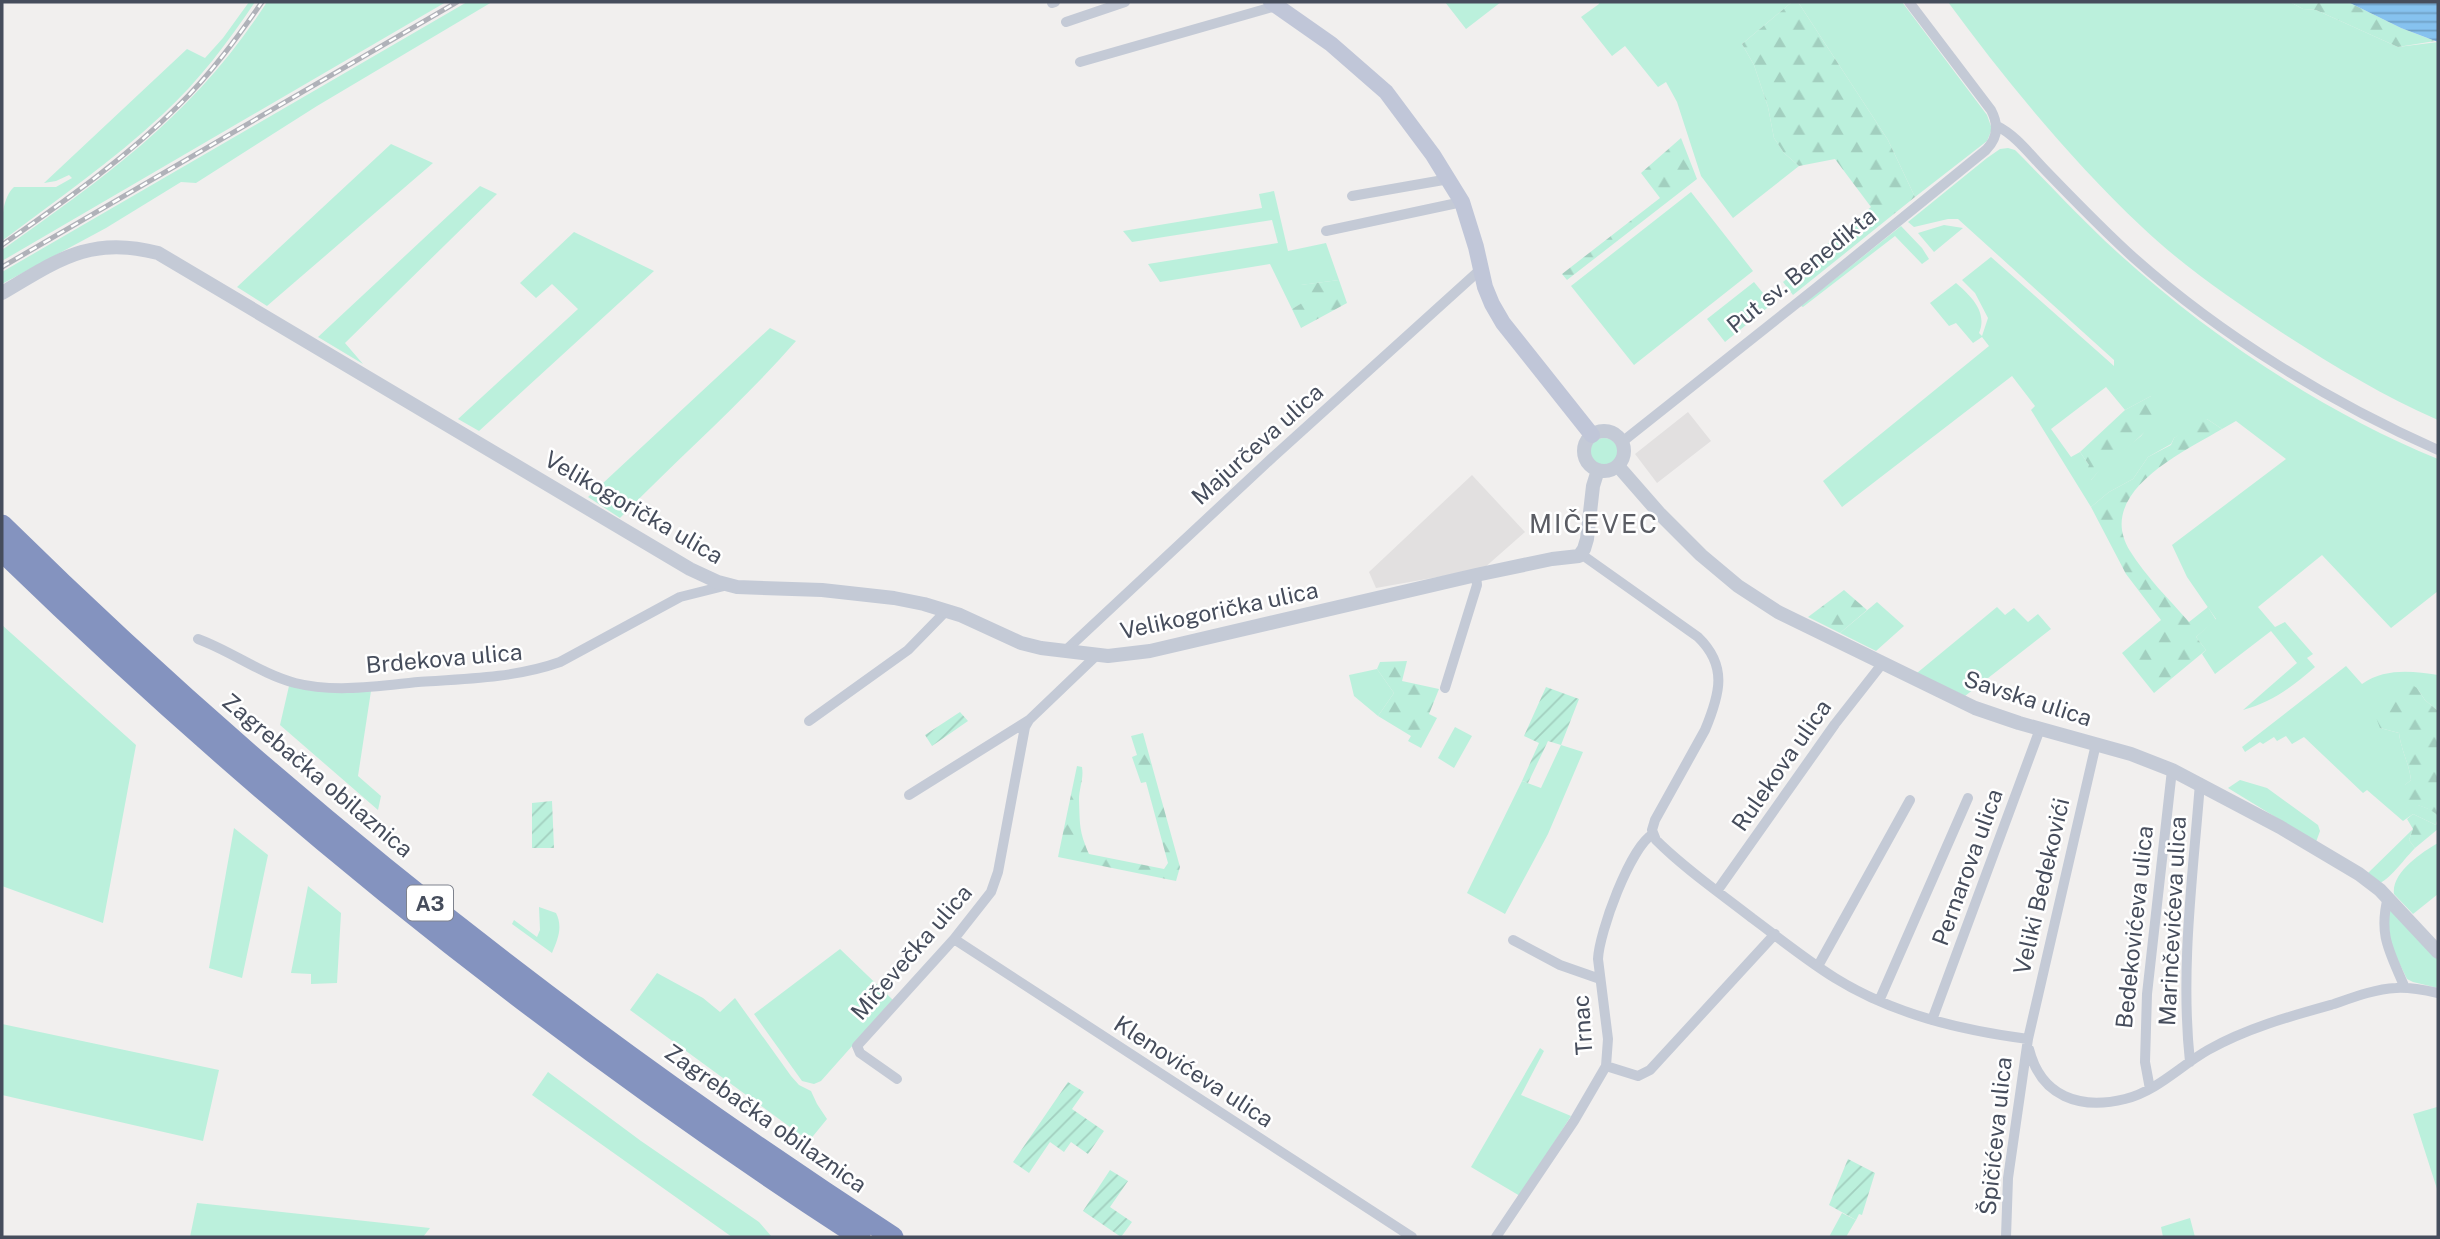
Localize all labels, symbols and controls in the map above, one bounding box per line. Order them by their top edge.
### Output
street label: Put sv. Benedikta [1721,202,1881,338]
street label: Majurčeva ulica [1186,378,1328,510]
street label: Velikogorička ulica [540,445,728,569]
district label: MIČEVEC [1529,508,1659,539]
street label: Velikogorička ulica [1118,576,1320,644]
street label: Brdekova ulica [365,638,523,678]
street label: Savska ulica [1961,665,2095,731]
street label: Zagrebačka obilaznica [217,687,419,863]
street label: Rulekova ulica [1726,694,1836,836]
street label: Pernarova ulica [1926,785,2008,949]
street label: Veliki Bedekovići [2008,795,2074,977]
street label: Marinčevićeva ulica [2153,816,2191,1026]
street label: Bedekovićeva ulica [2110,824,2158,1030]
street label: Mičevečka ulica [845,879,977,1025]
road number: A3 [407,886,453,920]
street label: Trnac [1566,994,1598,1056]
street label: Klenovićeva ulica [1109,1009,1279,1133]
street label: Zagrebačka obilaznica [660,1038,872,1198]
street label: Špičićeva ulica [1973,1056,2017,1216]

